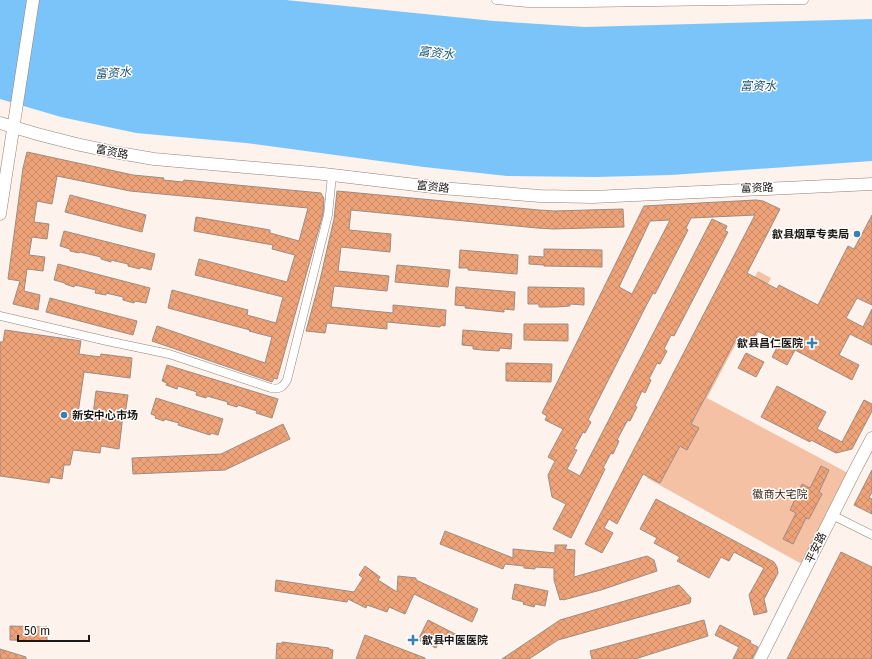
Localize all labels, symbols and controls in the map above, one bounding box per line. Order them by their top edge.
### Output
water label: 富资水 [417,44,456,62]
water label: 富资水 [95,65,132,81]
water label: 富资水 [740,79,777,93]
street label: 富资路 [95,142,129,162]
street label: 富资路 [416,179,450,195]
street label: 富资路 [740,181,774,195]
place label: 歙县烟草专卖局 [772,228,849,241]
marker: 歙县烟草专卖局 [852,229,862,239]
place label: 歙县昌仁医院 [737,337,803,350]
marker: 歙县昌仁医院 [806,337,818,349]
place label: 新安中心市场 [72,409,138,422]
marker: 新安中心市场 [59,410,69,420]
park label: 徽商大宅院 [753,488,808,501]
street label: 平安路 [803,530,829,566]
scale bar [18,617,89,643]
text: 50 m [24,624,50,638]
marker: 歙县中医医院 [407,634,419,646]
place label: 歙县中医医院 [422,634,488,647]

